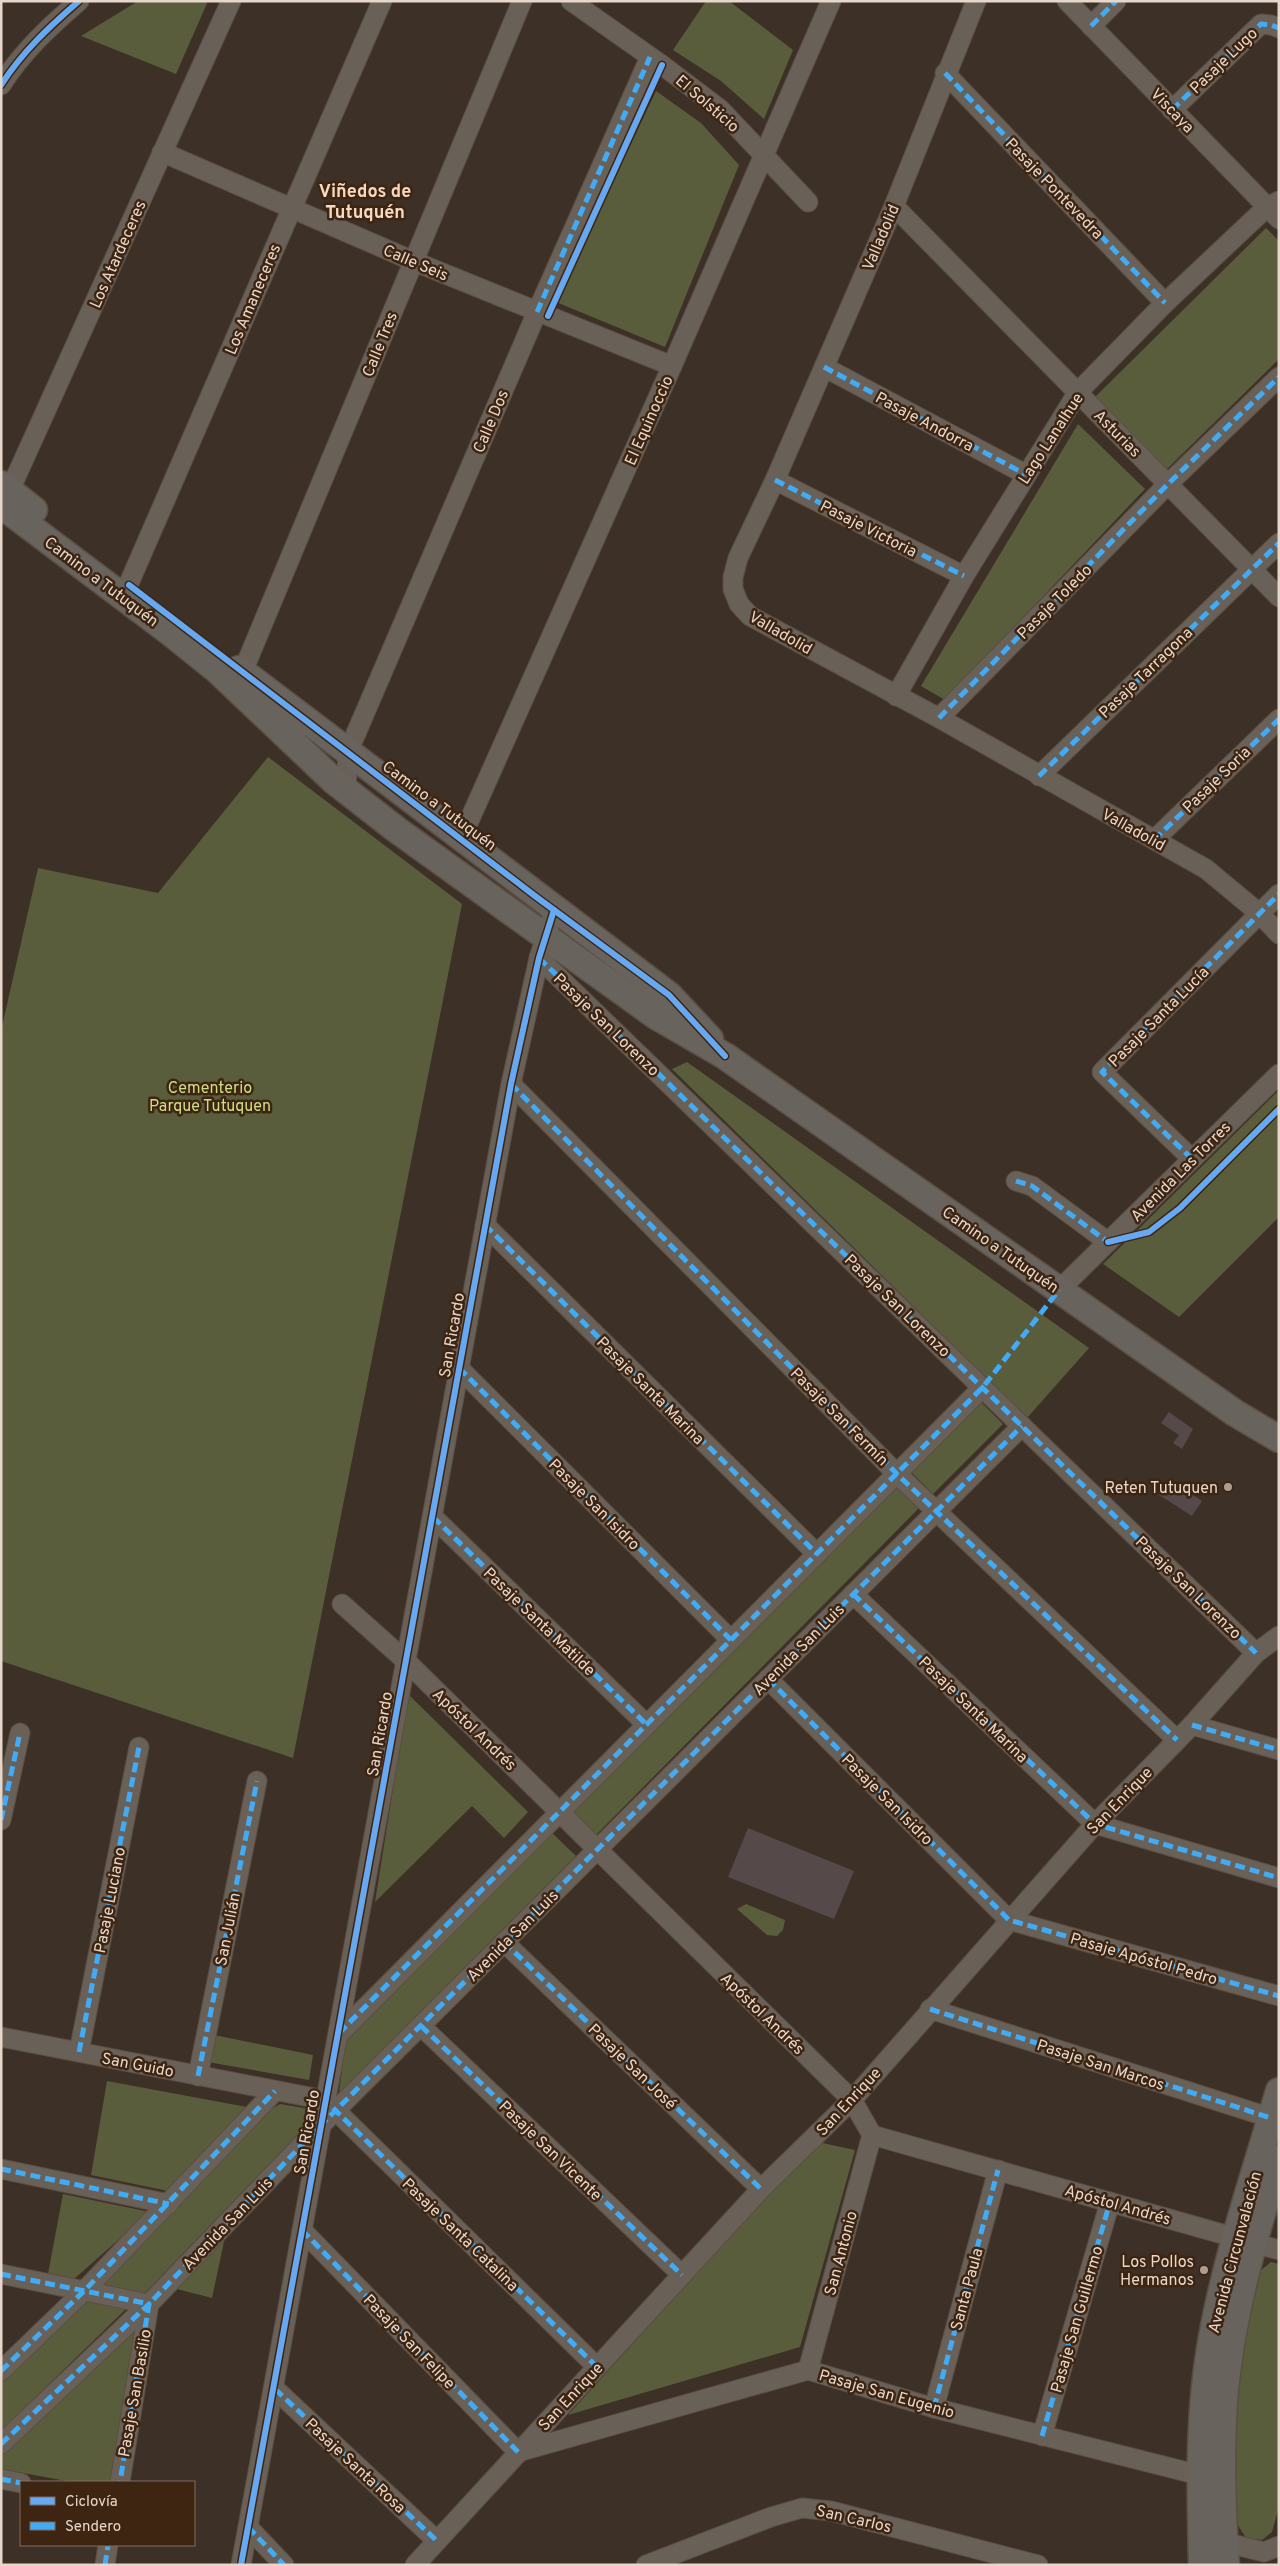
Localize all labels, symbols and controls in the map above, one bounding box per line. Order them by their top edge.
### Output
street label: Pasaje Lugo [1186,24,1263,99]
street label: El Solsticio [671,71,743,138]
street label: Viscaya [1145,85,1198,138]
street label: Pasaje Pontevedra [1000,135,1107,244]
district label: Viñedos de Tutuquén [319,181,411,225]
street label: Los Atardeceres [86,198,152,312]
street label: Valladolid [859,202,905,274]
street label: Los Amaneceres [222,241,286,358]
street label: Calle Seis [380,241,451,287]
street label: Calle Tres [359,309,403,380]
street label: El Equinoccio [621,373,679,469]
street label: Calle Dos [470,387,514,456]
street label: Pasaje Andorra [871,388,977,457]
street label: Lago Lanalhue [1015,390,1089,489]
street label: Asturias [1089,406,1145,462]
street label: Pasaje Victoria [816,497,920,563]
street label: Camino a Tutuquén [40,533,162,632]
street label: Pasaje Toledo [1014,561,1097,644]
street label: Valladolid [745,608,815,660]
street label: Pasaje Tarragona [1095,623,1198,723]
street label: Pasaje Soria [1179,743,1256,818]
street label: Camino a Tutuquén [378,757,500,856]
street label: Valladolid [1098,805,1168,856]
street label: Pasaje Santa Lucía [1105,963,1214,1072]
street label: Pasaje San Lorenzo [548,970,663,1081]
park label: Cementerio Parque Tutuquen [149,1079,271,1117]
street label: Avenida Las Torres [1127,1118,1236,1227]
street label: Camino a Tutuquén [938,1203,1062,1298]
street label: Pasaje San Lorenzo [839,1251,954,1362]
street label: San Ricardo [436,1291,470,1379]
street label: Pasaje Santa Marina [591,1333,708,1450]
street label: Pasaje San Fermín [785,1364,892,1471]
street label: Pasaje San Isidro [544,1455,644,1555]
place label: Reten Tutuquen [1105,1479,1218,1499]
marker: Reten Tutuquen [1222,1481,1234,1493]
street label: Pasaje San Lorenzo [1130,1533,1245,1644]
street label: Pasaje Santa Matilde [478,1564,599,1681]
street label: Avenida San Luis [749,1600,850,1701]
street label: Pasaje Santa Marina [914,1653,1032,1768]
street label: Apóstol Andrés [427,1685,520,1776]
street label: San Ricardo [364,1690,398,1778]
street label: Pasaje San Isidro [837,1750,937,1850]
street label: San Enrique [1083,1763,1158,1839]
street label: Pasaje Luciano [91,1846,131,1955]
street label: Avenida San Luis [463,1886,564,1987]
street label: San Julián [212,1891,246,1968]
street label: Pasaje Apóstol Pedro [1068,1929,1219,1991]
street label: Apóstol Andrés [715,1969,808,2060]
street label: Pasaje San José [583,2020,680,2115]
street label: Pasaje San Marcos [1034,2036,1167,2096]
street label: San Guido [100,2049,175,2083]
street label: San Enrique [813,2064,886,2141]
street label: San Ricardo [291,2088,325,2176]
street label: Pasaje San Vicente [494,2097,605,2206]
street label: Avenida Circunvalación [1205,2170,1267,2336]
street label: Avenida San Luis [179,2174,278,2275]
street label: Pasaje Santa Catalina [397,2175,522,2296]
street label: Apóstol Andrés [1062,2181,1173,2231]
street label: San Antonio [821,2209,863,2298]
street label: Pasaje San Guillermo [1047,2244,1108,2395]
street label: Santa Paula [947,2246,989,2333]
place label: Los Pollos Hermanos [1120,2253,1194,2291]
marker: Los Pollos Hermanos [1198,2264,1210,2276]
street label: Pasaje San Felipe [358,2291,459,2394]
street label: Pasaje San Basilio [115,2328,157,2459]
street label: San Enrique [535,2359,608,2436]
street label: Pasaje San Eugenio [816,2366,957,2424]
street label: Pasaje Santa Rosa [300,2415,409,2518]
legend [20,2481,195,2546]
text: Ciclovía [65,2493,118,2512]
street label: San Carlos [814,2502,893,2538]
text: Sendero [65,2518,121,2537]

